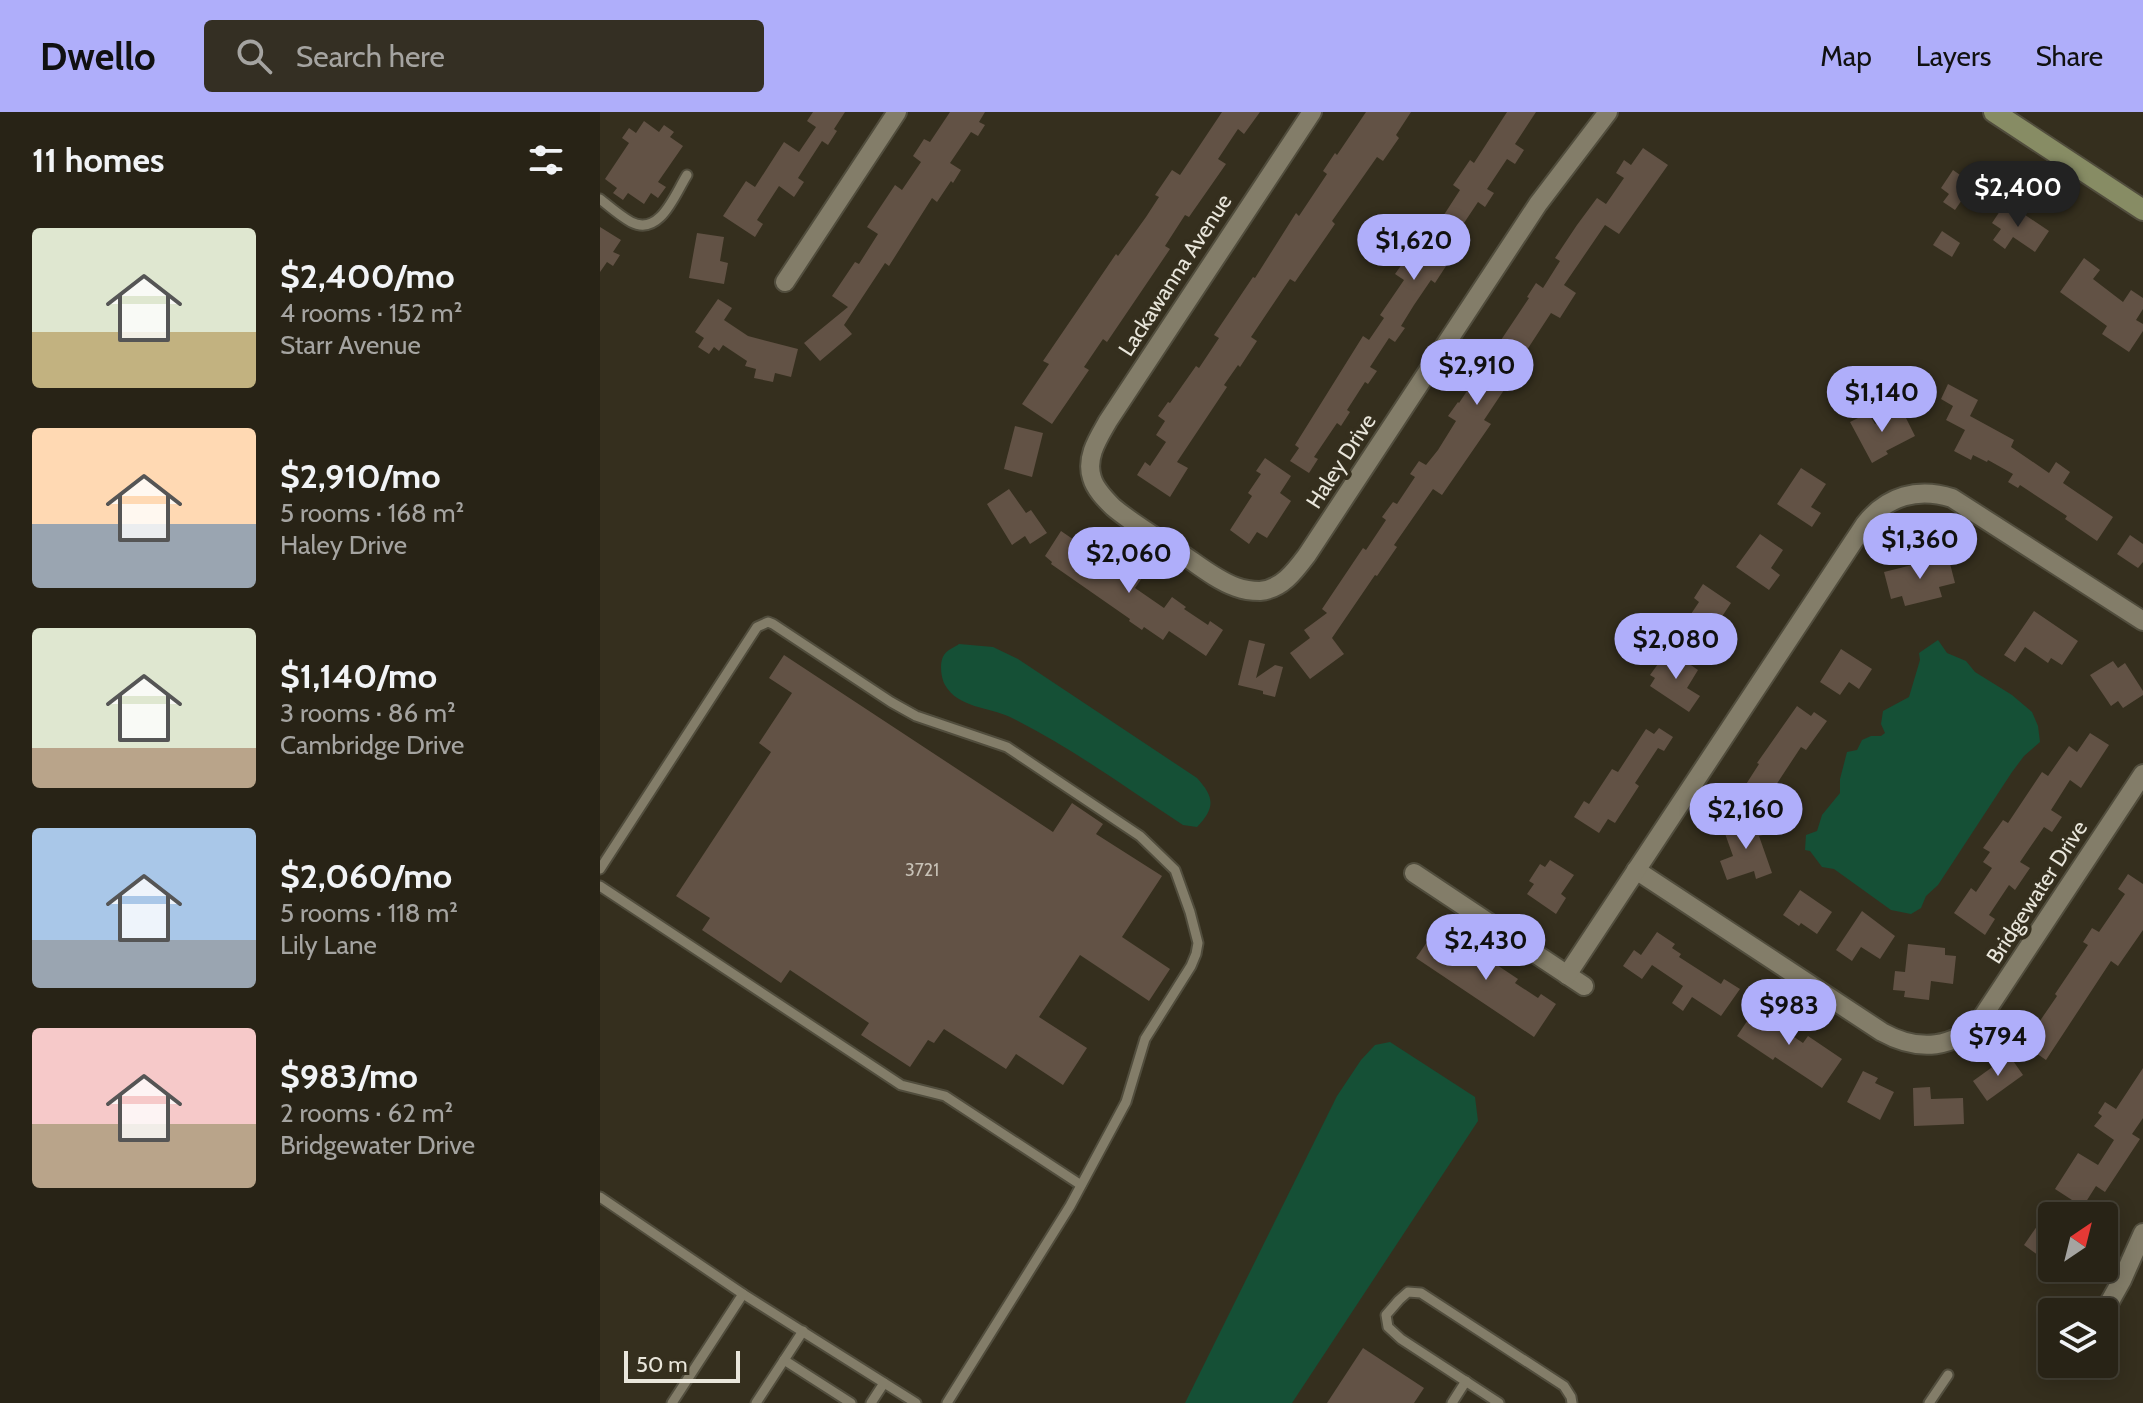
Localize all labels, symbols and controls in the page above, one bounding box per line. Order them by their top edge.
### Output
search box [204,20,764,92]
text: Dwello [40,33,156,80]
icon: search [232,34,276,78]
text: Search here [296,38,445,75]
text: Map [1820,39,1872,73]
text: Layers [1916,39,1991,73]
text: Share [2035,39,2103,73]
icon: filters [524,138,568,182]
text: 11 homes [32,139,164,181]
pin: $2,400 [1953,161,2083,229]
text: $2,400 [1974,171,2062,203]
street label: Lackawanna Avenue [1113,189,1237,361]
pin: $1,620 [1349,214,1479,282]
text: $1,620 [1375,224,1453,256]
text: $2,400/mo [280,255,455,297]
icon: home [96,260,192,356]
text: 4 rooms · 152 m² [280,297,462,329]
text: Starr Avenue [280,329,421,361]
pin: $2,910 [1412,339,1542,407]
text: $2,910 [1438,349,1516,381]
pin: $1,140 [1817,366,1947,434]
text: $1,140 [1845,376,1919,408]
street label: Haley Drive [1300,409,1382,513]
text: $2,910/mo [280,455,441,497]
icon: home [96,460,192,556]
text: 5 rooms · 168 m² [280,497,464,529]
pin: $1,360 [1855,513,1985,581]
text: $1,360 [1881,523,1959,555]
pin: $2,060 [1064,527,1194,595]
text: Haley Drive [280,529,407,561]
text: $2,060 [1086,537,1172,569]
pin: $2,080 [1611,613,1741,681]
text: $2,080 [1632,623,1720,655]
text: $1,140/mo [280,655,437,697]
icon: home [96,660,192,756]
text: 3 rooms · 86 m² [280,697,456,729]
text: Cambridge Drive [280,729,464,761]
pin: $2,160 [1681,783,1811,851]
text: $2,160 [1708,793,1784,825]
street label: Bridgewater Drive [1981,815,2093,969]
text: $2,060/mo [280,855,452,897]
house number: 3721 [905,859,939,881]
icon: home [96,860,192,956]
text: 5 rooms · 118 m² [280,897,458,929]
pin: $2,430 [1421,914,1551,982]
text: $2,430 [1444,924,1528,956]
text: Lily Lane [280,929,377,961]
pin: $983 [1742,979,1836,1047]
text: $983 [1759,989,1819,1021]
pin: $794 [1951,1010,2045,1078]
text: $794 [1968,1020,2028,1052]
text: $983/mo [280,1055,418,1097]
icon: home [96,1060,192,1156]
text: 2 rooms · 62 m² [280,1097,453,1129]
text: Bridgewater Drive [280,1129,475,1161]
north arrow [2038,1202,2118,1282]
map controls [2038,1202,2118,1378]
button: layers [2038,1298,2118,1378]
scale bar [624,1347,740,1383]
text: 50 m [636,1351,688,1378]

